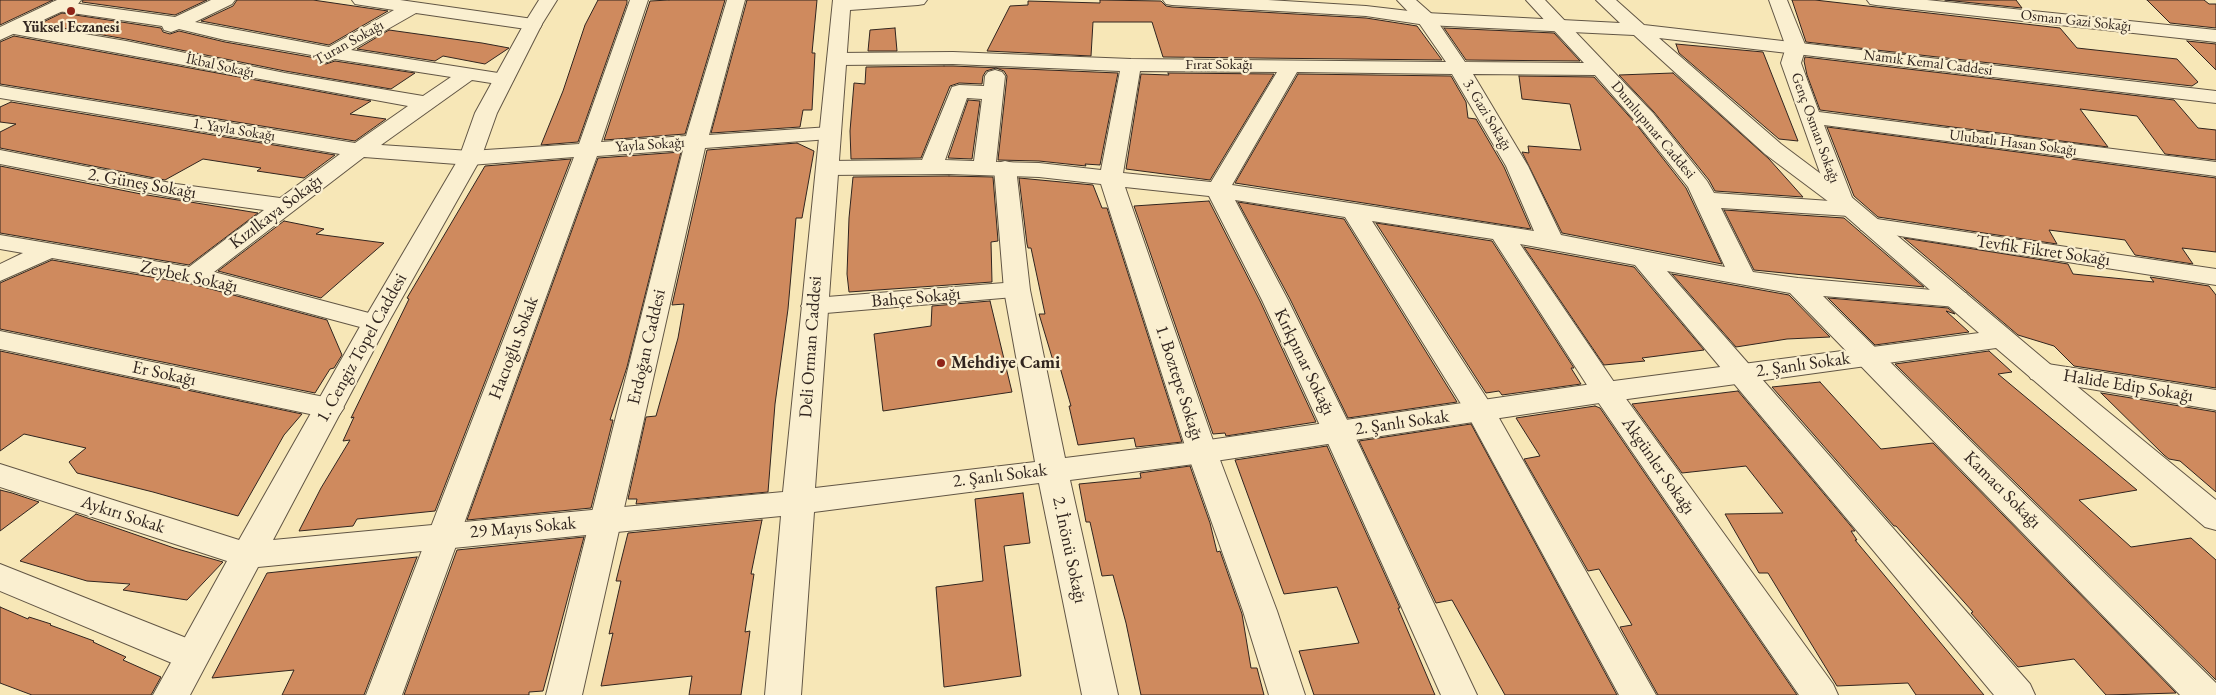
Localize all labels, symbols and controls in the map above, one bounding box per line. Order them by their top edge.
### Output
marker: Yüksel Eczanesi [65,5,77,17]
street label: Osman Gazi Sokağı [2020,6,2132,36]
street label: Turan Sokağı [311,16,387,70]
place label: Yüksel Eczanesi [22,19,120,37]
street label: Namık Kemal Caddesi [1863,46,1993,80]
street label: İkbal Sokağı [184,50,256,82]
street label: Fırat Sokağı [1185,56,1253,74]
street label: Genç Osman Sokağı [1787,70,1843,186]
street label: 3. Gazi Sokağı [1459,76,1515,154]
street label: Dumlupınar Caddesi [1607,78,1699,182]
street label: 1. Yayla Sokağı [192,115,276,145]
street label: Ulubatlı Hasan Sokağı [1948,126,2078,160]
street label: Yayla Sokağı [615,134,685,156]
street label: 2. Güneş Sokağı [86,164,198,204]
street label: Kızılkaya Sokağı [225,170,327,254]
street label: Tevfik Fikret Sokağı [1974,231,2112,271]
street label: Zeybek Sokağı [138,256,240,298]
street label: 1. Cengiz Topel Caddesi [312,270,412,426]
street label: Deli Orman Caddesi [795,275,827,419]
street label: Bahçe Sokağı [870,283,962,313]
street label: Erdoğan Caddesi [623,287,671,407]
street label: Hacıoğlu Sokak [484,294,544,402]
street label: Kırkpınar Sokağı [1269,305,1339,419]
street label: 1. Boztepe Sokağı [1150,323,1208,443]
street label: 2. Şanlı Sokak [1755,348,1851,382]
place label: Mehdiye Cami [951,352,1060,374]
street label: Er Sokağı [130,357,198,391]
marker: Mehdiye Cami [935,357,947,369]
street label: Halide Edip Sokağı [2061,365,2195,407]
street label: 2. Şanlı Sokak [1354,406,1450,440]
street label: Akgünler Sokağı [1617,413,1699,519]
street label: Kamacı Sokağı [1959,447,2045,533]
street label: 2. Şanlı Sokak [952,460,1048,492]
street label: Aykırı Sokak [78,491,168,539]
street label: 2. İnönü Sokağı [1047,495,1091,605]
street label: 29 Mayıs Sokak [469,513,577,543]

